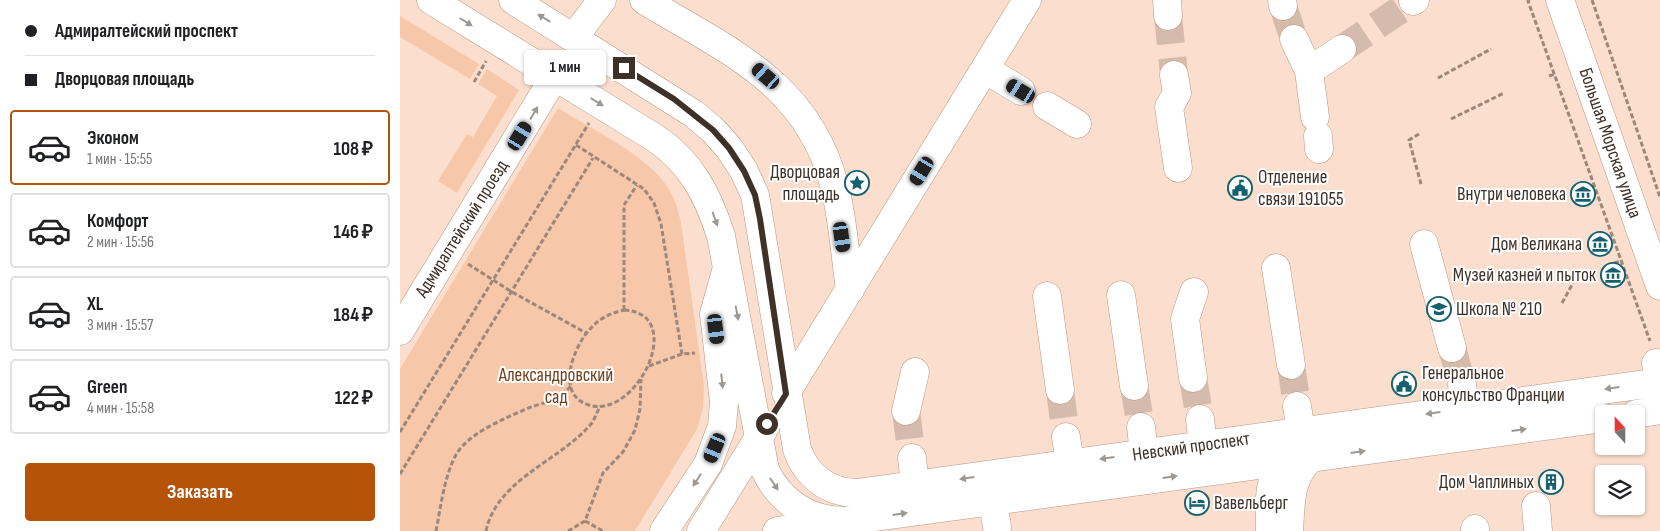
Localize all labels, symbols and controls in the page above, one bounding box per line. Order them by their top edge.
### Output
one-way arrow [537,14,550,23]
one-way arrow [460,17,473,26]
text: Адмиралтейский проспект [55,20,238,43]
callout: 1 мин [524,50,606,86]
route end [613,57,635,79]
text: 1 мин [549,58,581,77]
car [749,60,782,92]
street label: Большая Морская улица [1574,65,1646,221]
text: Дворцовая площадь [55,68,194,91]
car [1004,77,1037,105]
one-way arrow [590,97,604,106]
one-way arrow [529,106,538,119]
car [505,119,534,153]
icon: car [27,125,72,170]
text: Эконом [87,127,139,150]
text: 108 ₽ [334,138,373,161]
text: 1 мин · 15:55 [87,150,152,169]
car [907,154,936,188]
street label: Адмиралтейский проезд [410,156,514,303]
place label: Дворцовая площадь [770,161,840,206]
place label: Отделение связи 191055 [1258,166,1344,211]
place icon: Дворцовая площадь [844,170,870,196]
public building icon: Отделение связи 191055 [1227,175,1253,201]
museum icon: Внутри человека [1570,181,1596,207]
place label: Внутри человека [1457,183,1566,206]
icon: car [27,208,72,253]
text: Комфорт [87,210,149,233]
one-way arrow [712,211,720,226]
text: 146 ₽ [334,221,373,244]
car [832,221,851,253]
museum icon: Дом Великана [1587,231,1613,257]
text: 2 мин · 15:56 [87,233,154,252]
place label: Дом Великана [1491,233,1582,256]
museum icon: Музей казней и пыток [1600,262,1626,288]
place label: Музей казней и пыток [1453,264,1597,287]
icon: car [27,291,72,336]
text: XL [87,293,103,316]
school or university icon: Школа № 210 [1426,296,1452,322]
place label: Школа № 210 [1456,298,1542,321]
text: 184 ₽ [333,304,373,327]
one-way arrow [733,305,741,320]
car [706,313,725,345]
text: 3 мин · 15:57 [87,316,154,335]
place label: Генеральное консульство Франции [1422,362,1565,407]
park label: Александровский сад [498,364,613,409]
public building icon: Генеральное консульство Франции [1391,371,1417,397]
one-way arrow [718,373,726,389]
icon: car [27,374,72,419]
text: Green [87,376,127,399]
one-way arrow [1603,385,1619,393]
text: 122 ₽ [335,387,373,410]
text: 4 мин · 15:58 [87,399,154,418]
north arrow [1595,405,1645,455]
map controls [1595,405,1645,515]
one-way arrow [1425,409,1441,417]
route start [756,413,778,435]
one-way arrow [1511,426,1527,434]
street label: Невский проспект [1131,427,1252,467]
car [702,431,727,465]
one-way arrow [1350,448,1366,456]
one-way arrow [1098,454,1114,462]
button: Заказать [25,463,375,521]
button: layers [1595,465,1645,515]
building icon: Дом Чаплиных [1538,469,1564,495]
place label: Дом Чаплиных [1439,471,1534,494]
one-way arrow [692,473,702,487]
one-way arrow [1162,473,1178,481]
one-way arrow [958,474,974,482]
one-way arrow [769,478,779,491]
hotel icon: Вавельберг [1184,490,1210,516]
place label: Вавельберг [1214,492,1289,515]
one-way arrow [893,509,909,517]

